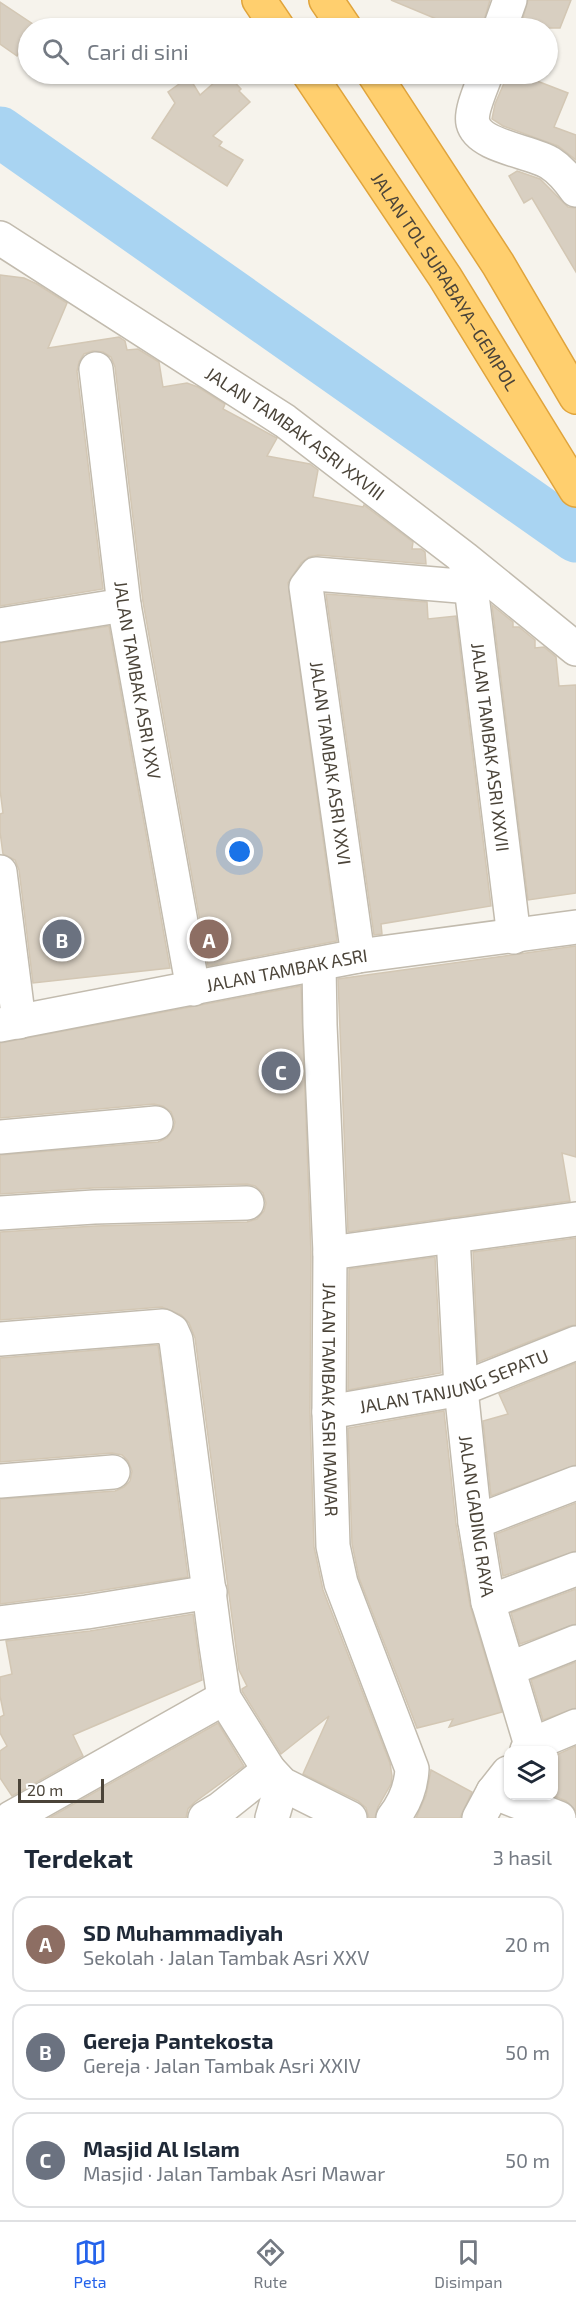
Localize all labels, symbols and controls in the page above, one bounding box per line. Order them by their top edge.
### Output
search box [18,18,558,84]
icon: search [39,35,72,68]
text: Cari di sini [87,38,189,64]
street label: JALAN TOL SURABAYA–GEMPOL [367,168,523,395]
street label: JALAN TAMBAK ASRI XXVIII [201,362,389,504]
street label: JALAN TAMBAK ASRI XXV [110,580,166,781]
street label: JALAN TAMBAK ASRI XXVII [467,641,514,853]
street label: JALAN TAMBAK ASRI XXVI [306,660,356,866]
your location [225,837,254,866]
pin: B [42,916,82,962]
pin: A [190,916,228,962]
street label: JALAN TAMBAK ASRI [204,944,369,996]
pin: C [262,1048,300,1094]
street label: JALAN TAMBAK ASRI MAWAR [318,1283,343,1517]
street label: JALAN TANJUNG SEPATU [357,1344,552,1418]
street label: JALAN GADING RAYA [455,1434,499,1599]
map controls [504,1746,558,1800]
button: layers [504,1746,558,1800]
scale bar [18,1776,104,1804]
text: 20 m [27,1780,63,1799]
text: Terdekat [24,1842,133,1873]
text: 3 hasil [493,1845,552,1869]
text: SD Muhammadiyah [83,1919,283,1945]
text: A [39,1932,52,1956]
text: 20 m [505,1932,550,1956]
text: Sekolah · Jalan Tambak Asri XXV [83,1945,369,1969]
text: Gereja Pantekosta [83,2027,273,2053]
text: B [39,2040,52,2064]
text: 50 m [505,2040,550,2064]
text: Gereja · Jalan Tambak Asri XXIV [83,2053,361,2077]
text: Masjid Al Islam [83,2135,240,2161]
text: C [40,2148,51,2172]
text: 50 m [505,2148,550,2172]
text: Masjid · Jalan Tambak Asri Mawar [83,2161,385,2185]
tab: Peta [74,2236,107,2291]
tab: Rute [254,2236,287,2291]
tab: Disimpan [434,2236,502,2291]

